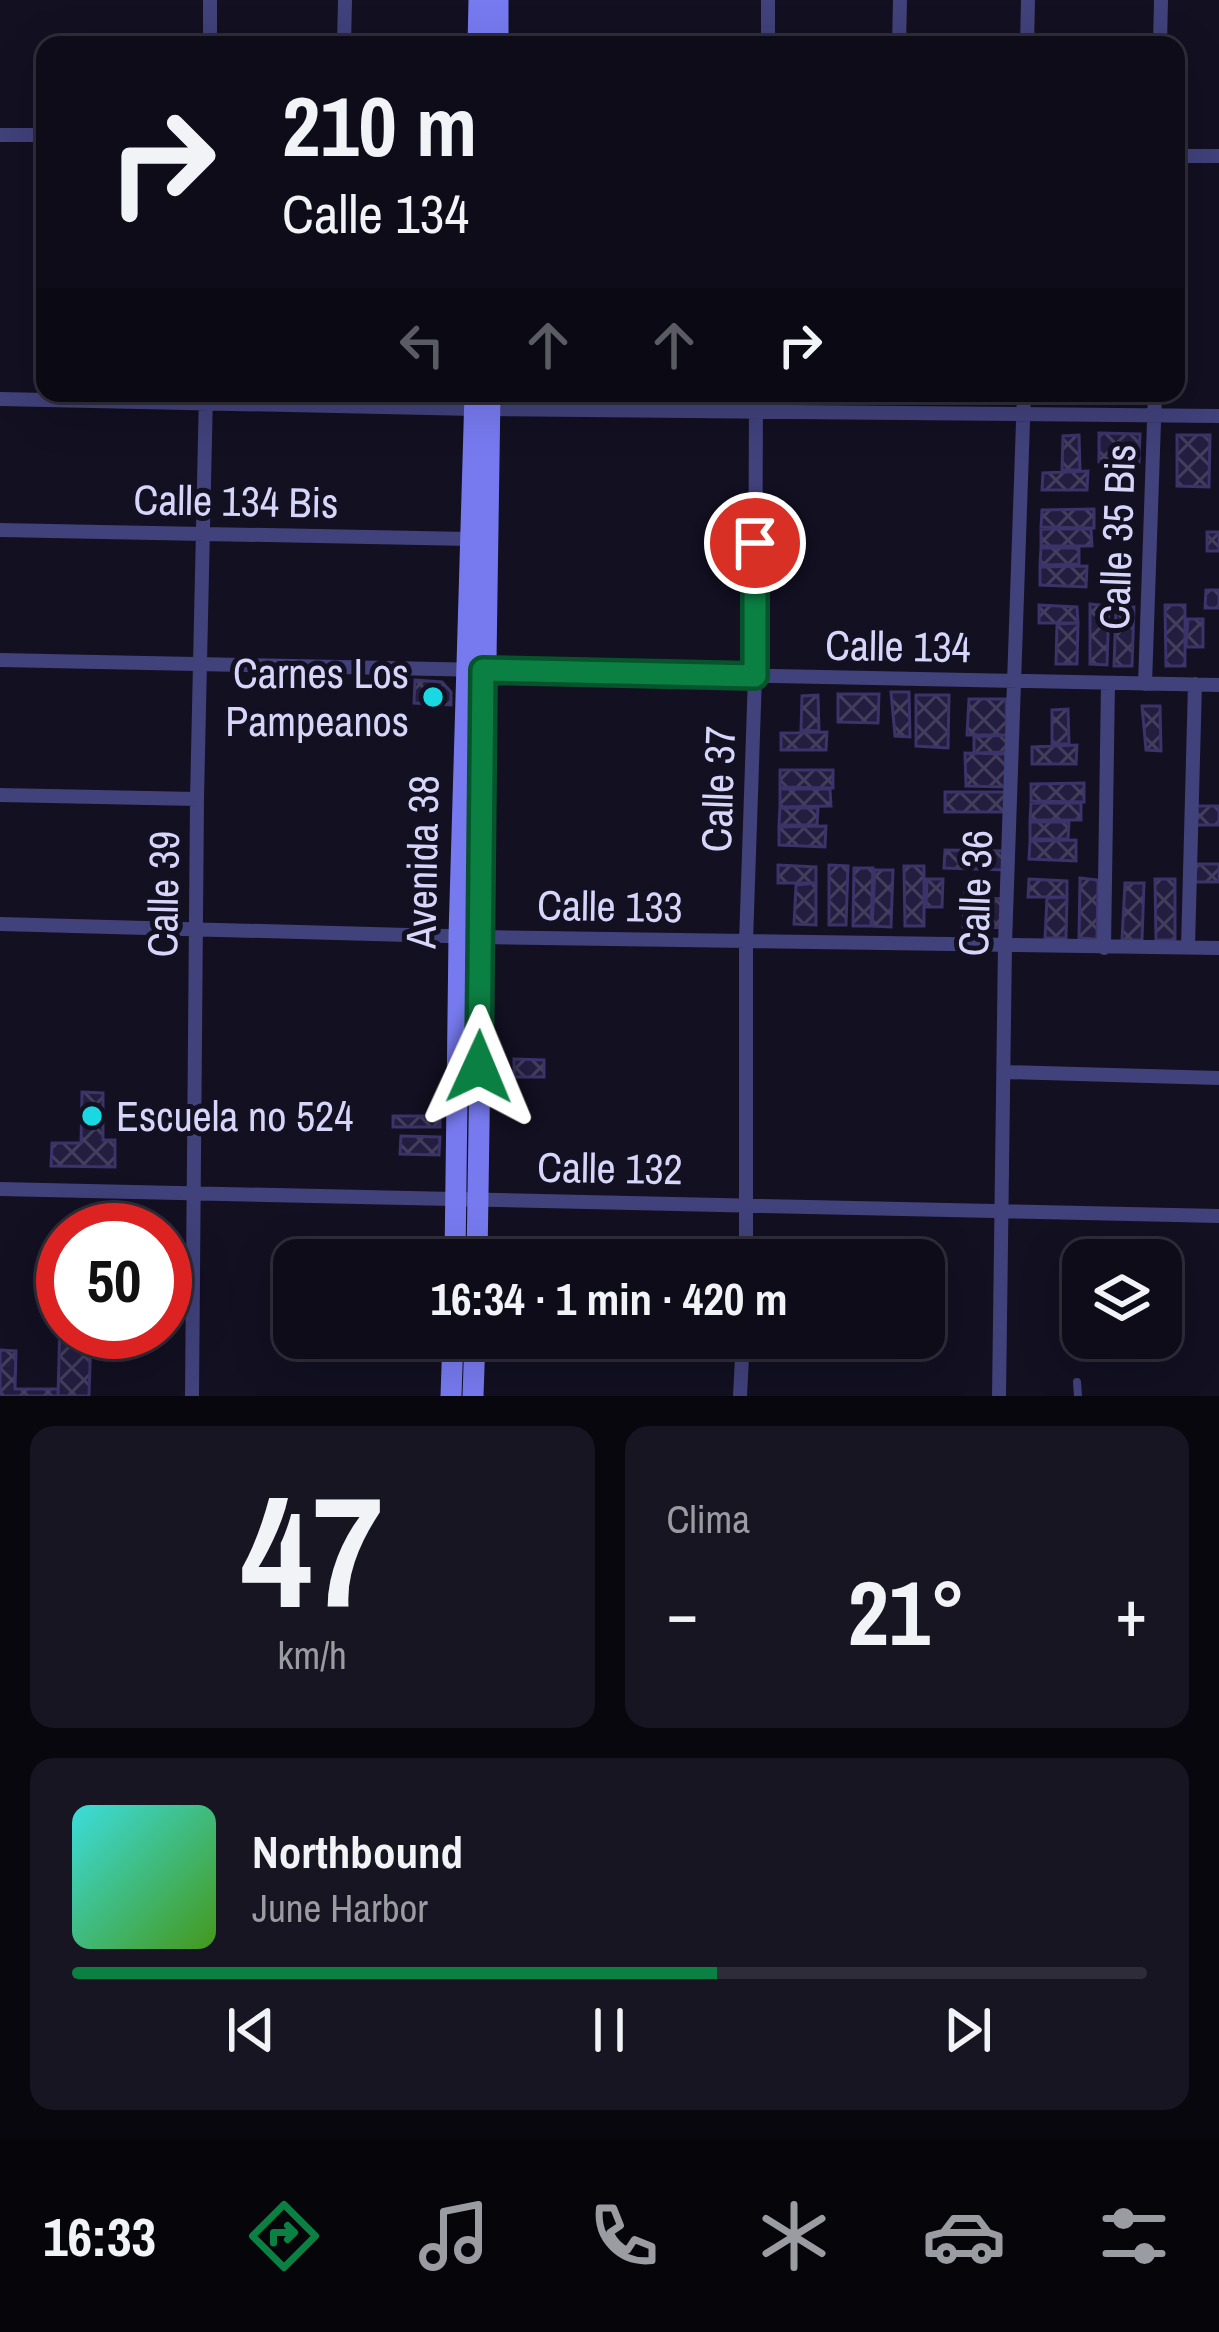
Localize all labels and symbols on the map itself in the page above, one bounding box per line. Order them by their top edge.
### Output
street label: Calle 35 Bis [1086,443,1148,631]
street label: Calle 134 Bis [133,471,339,531]
pin [704,492,806,594]
street label: Calle 134 [825,617,971,675]
place label: Carnes Los Pampeanos [225,645,409,749]
marker: Carnes Los Pampeanos [420,684,446,710]
street label: Calle 37 [688,725,748,853]
street label: Avenida 38 [392,775,452,950]
street label: Calle 36 [945,829,1005,957]
street label: Calle 39 [134,830,192,958]
street label: Calle 133 [537,877,683,935]
position arrow [416,1004,542,1130]
place label: Escuela no 524 [116,1088,353,1144]
marker: Escuela no 524 [79,1103,105,1129]
street label: Calle 132 [537,1139,683,1197]
speed limit sign: 50 [36,1203,192,1359]

